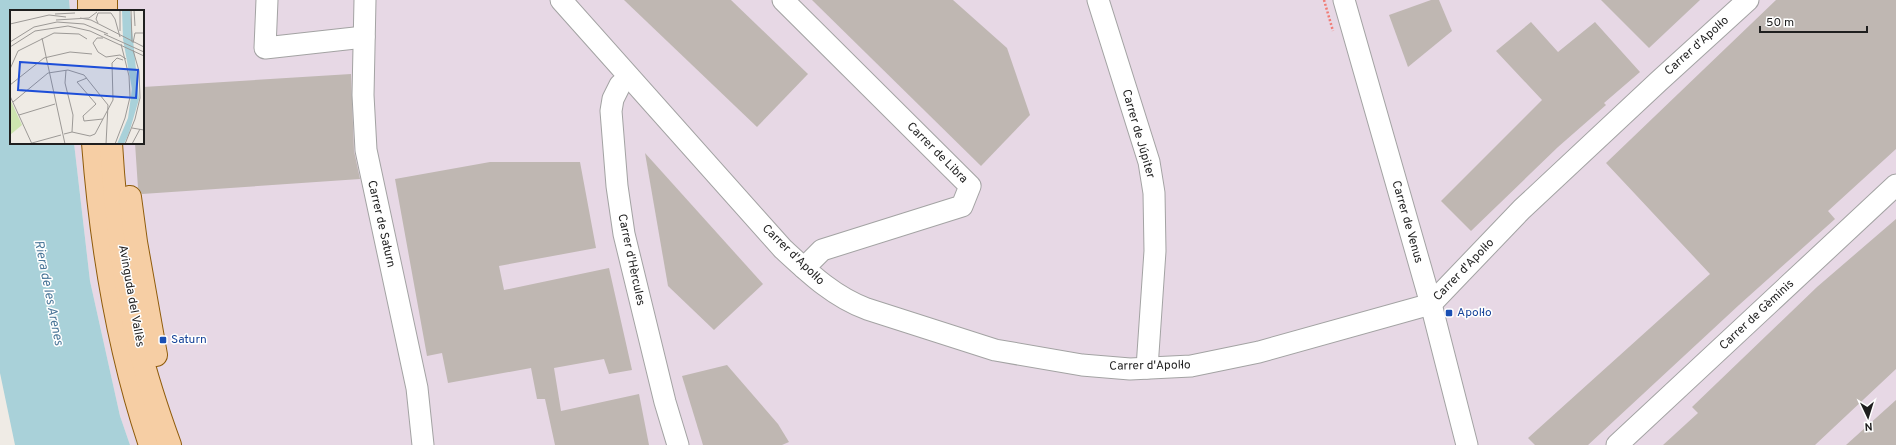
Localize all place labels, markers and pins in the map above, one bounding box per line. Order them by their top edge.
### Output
place label: Apol·lo [1457,305,1492,321]
marker: Apol·lo [1444,308,1454,318]
place label: Saturn [171,332,207,348]
marker: Saturn [158,335,168,345]

